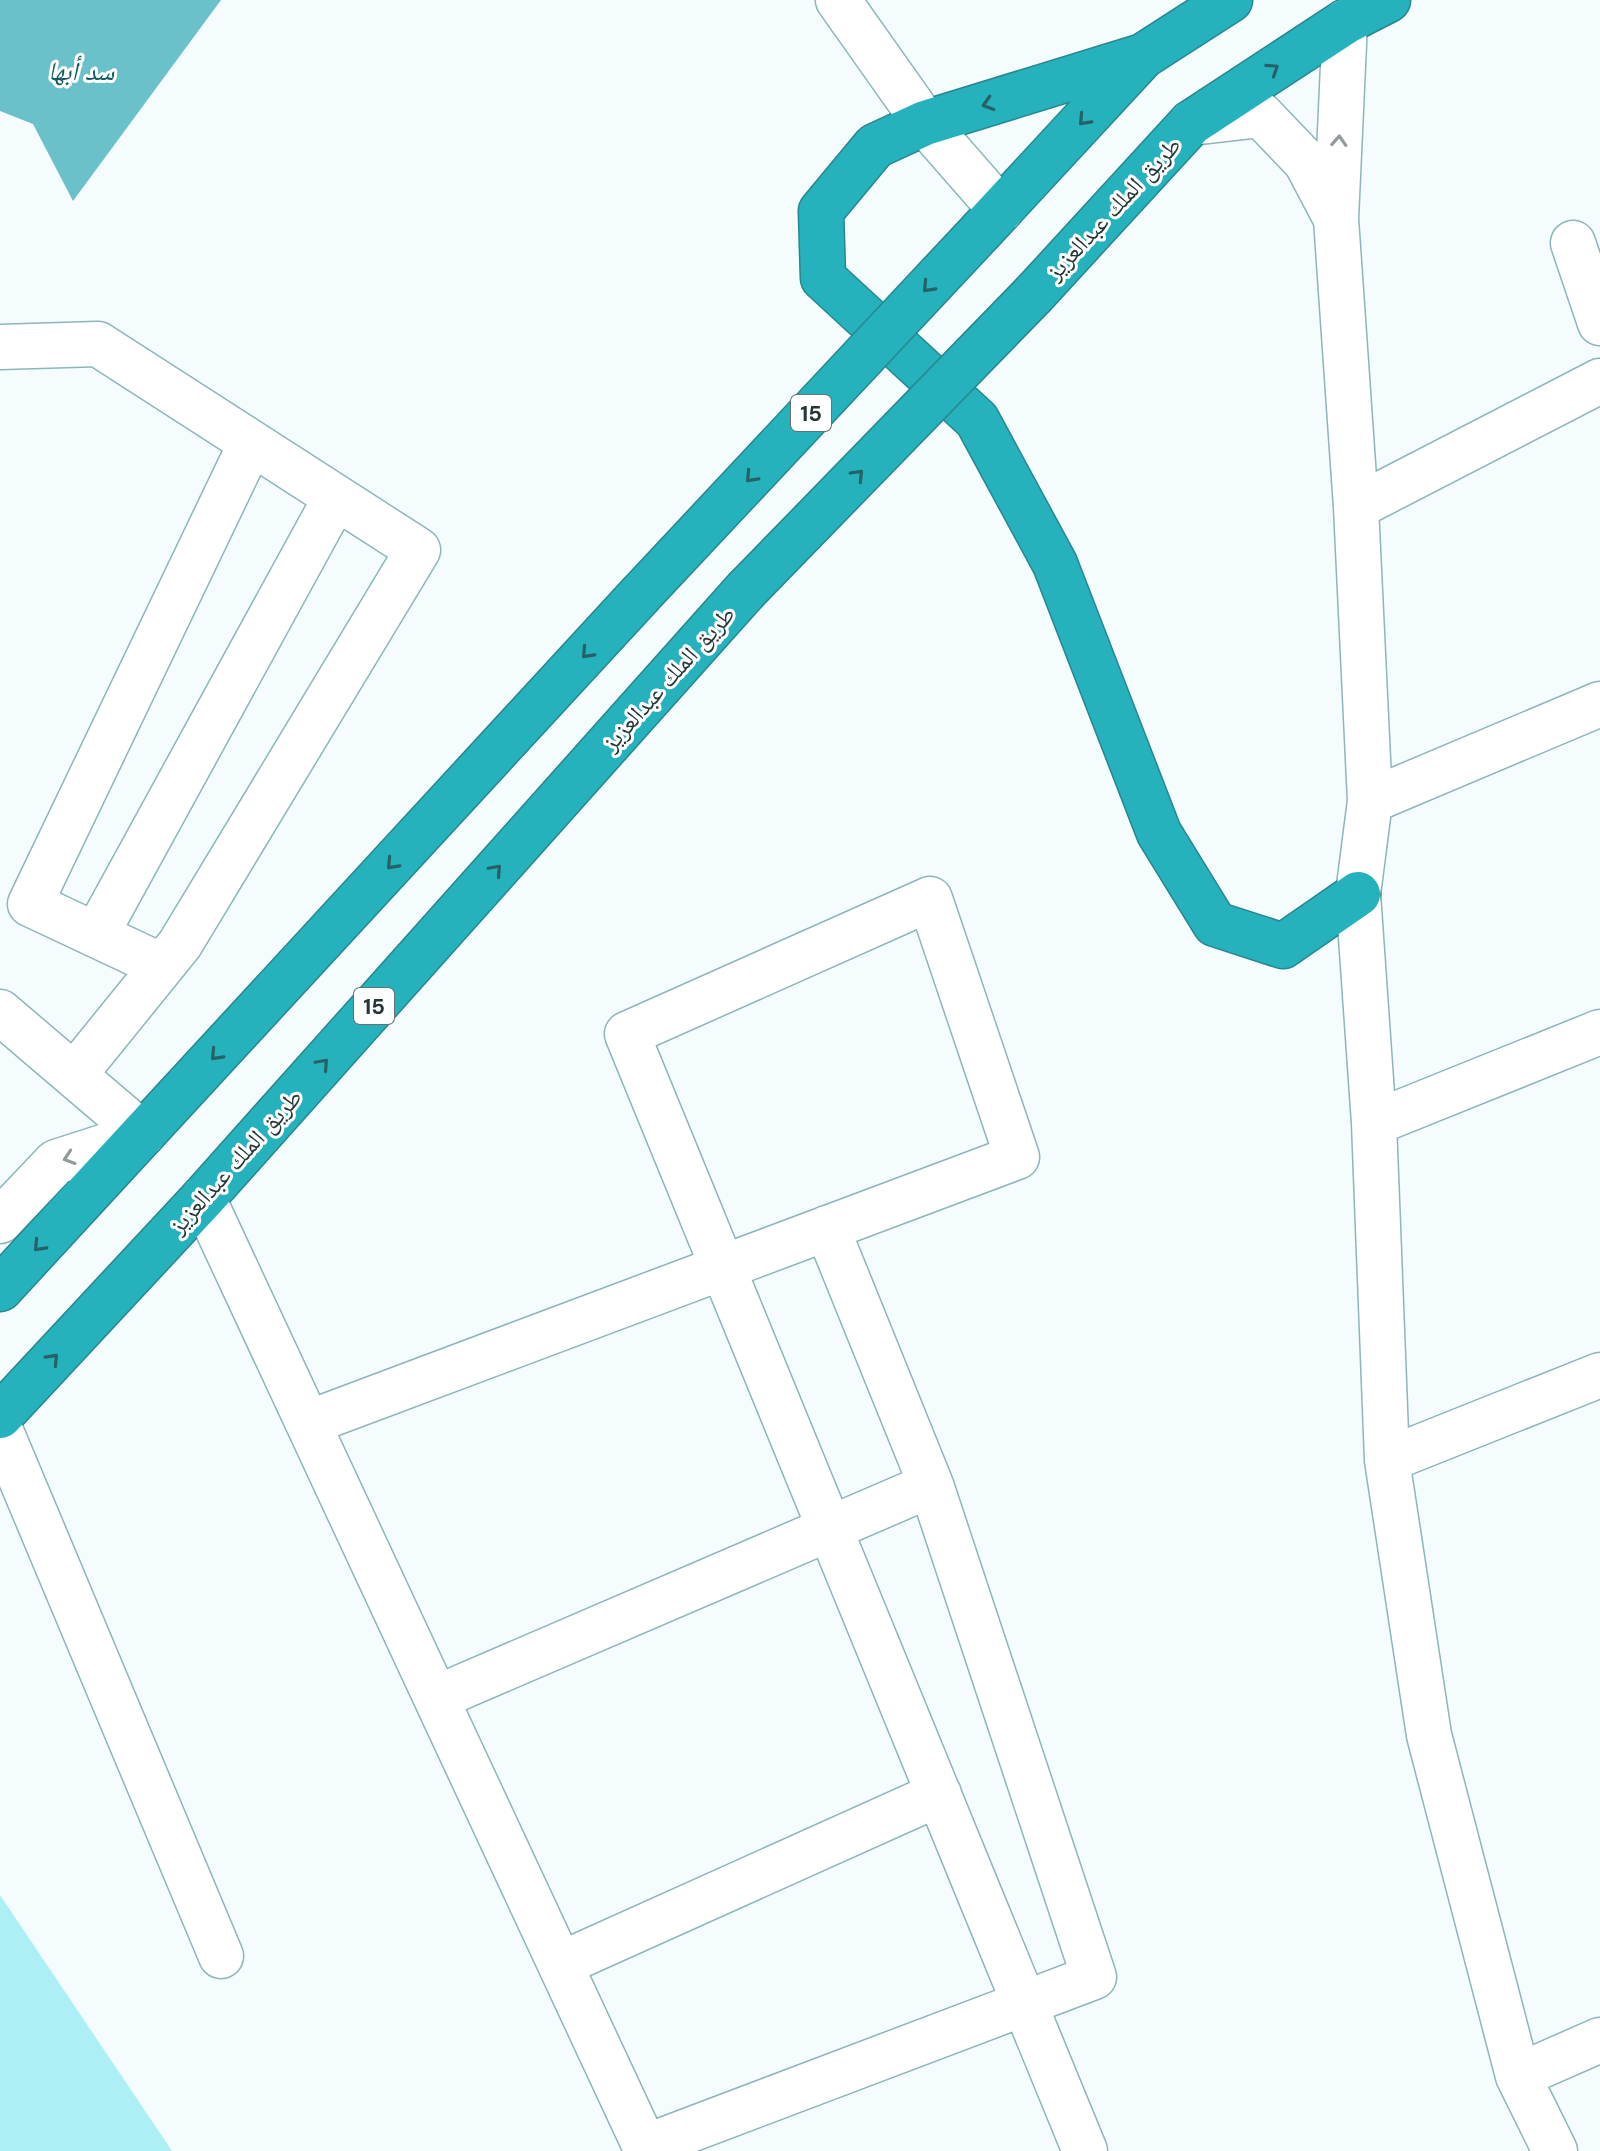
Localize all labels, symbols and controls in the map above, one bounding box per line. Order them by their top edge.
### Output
water label: سد أبها [48,54,114,88]
one-way arrow [1264,64,1279,79]
one-way arrow [982,95,995,111]
one-way arrow [1079,111,1094,125]
street label: طريق الملك عبدالعزيز [1038,130,1187,287]
one-way arrow [1331,134,1348,147]
one-way arrow [923,278,938,292]
road number: 15 [791,395,831,431]
one-way arrow [745,468,760,482]
one-way arrow [848,470,863,484]
street label: طريق الملك عبدالعزيز [594,599,741,758]
one-way arrow [583,643,597,658]
one-way arrow [386,855,401,869]
one-way arrow [486,864,501,879]
road number: 15 [354,988,394,1024]
one-way arrow [210,1046,225,1060]
one-way arrow [313,1058,327,1073]
street label: طريق الملك عبدالعزيز [161,1082,308,1241]
one-way arrow [63,1148,77,1164]
one-way arrow [35,1237,49,1252]
one-way arrow [44,1354,59,1368]

